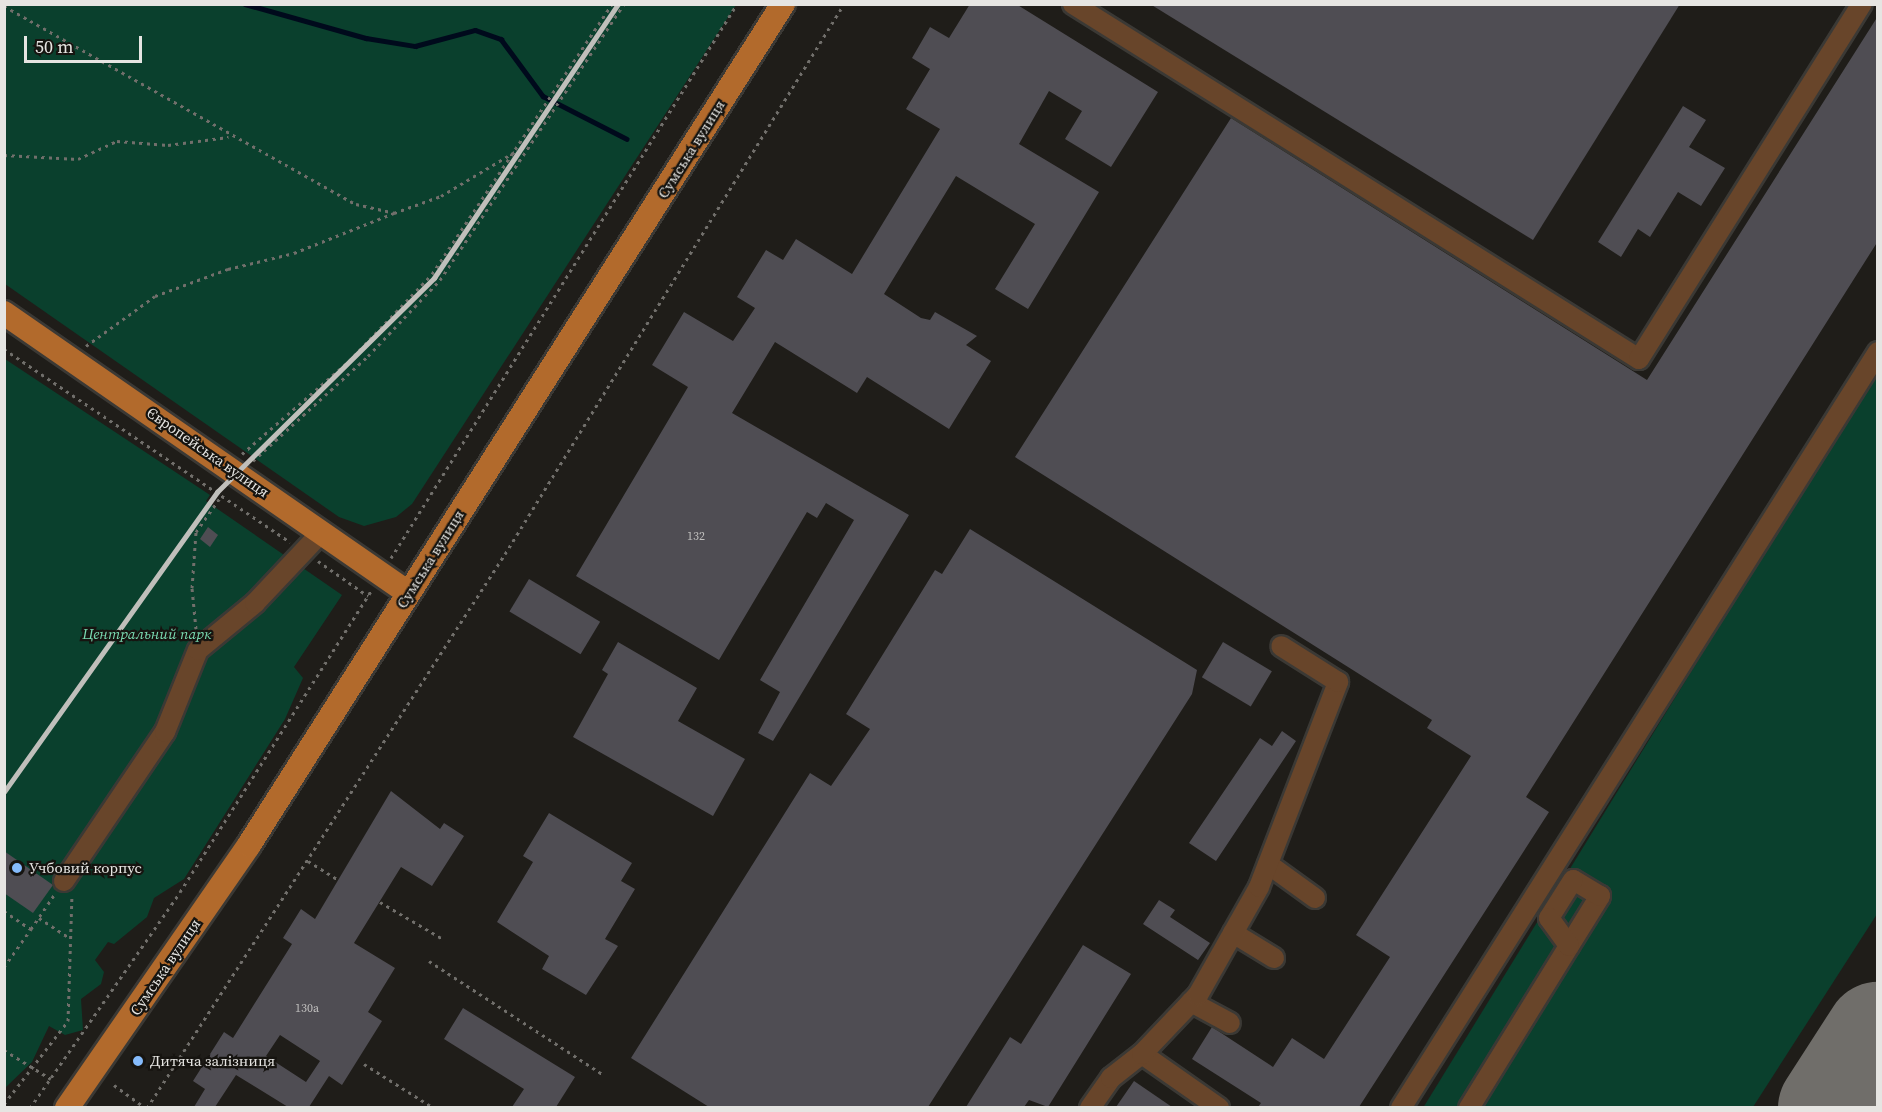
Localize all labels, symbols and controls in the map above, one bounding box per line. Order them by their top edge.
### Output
scale bar [27,24,146,62]
text: 50 m [35,34,73,59]
street label: Сумська вулиця [654,97,728,201]
street label: Європейська вулиця [144,403,272,501]
street label: Сумська вулиця [393,507,467,611]
house number: 132 [687,530,705,544]
park label: Центральний парк [83,625,211,643]
place label: Учбовий корпус [29,859,142,877]
marker: Учбовий корпус [10,861,24,875]
street label: Сумська вулиця [126,915,204,1019]
house number: 130а [295,1002,319,1016]
place label: Дитяча залізниця [150,1052,275,1070]
marker: Дитяча залізниця [131,1054,145,1068]

